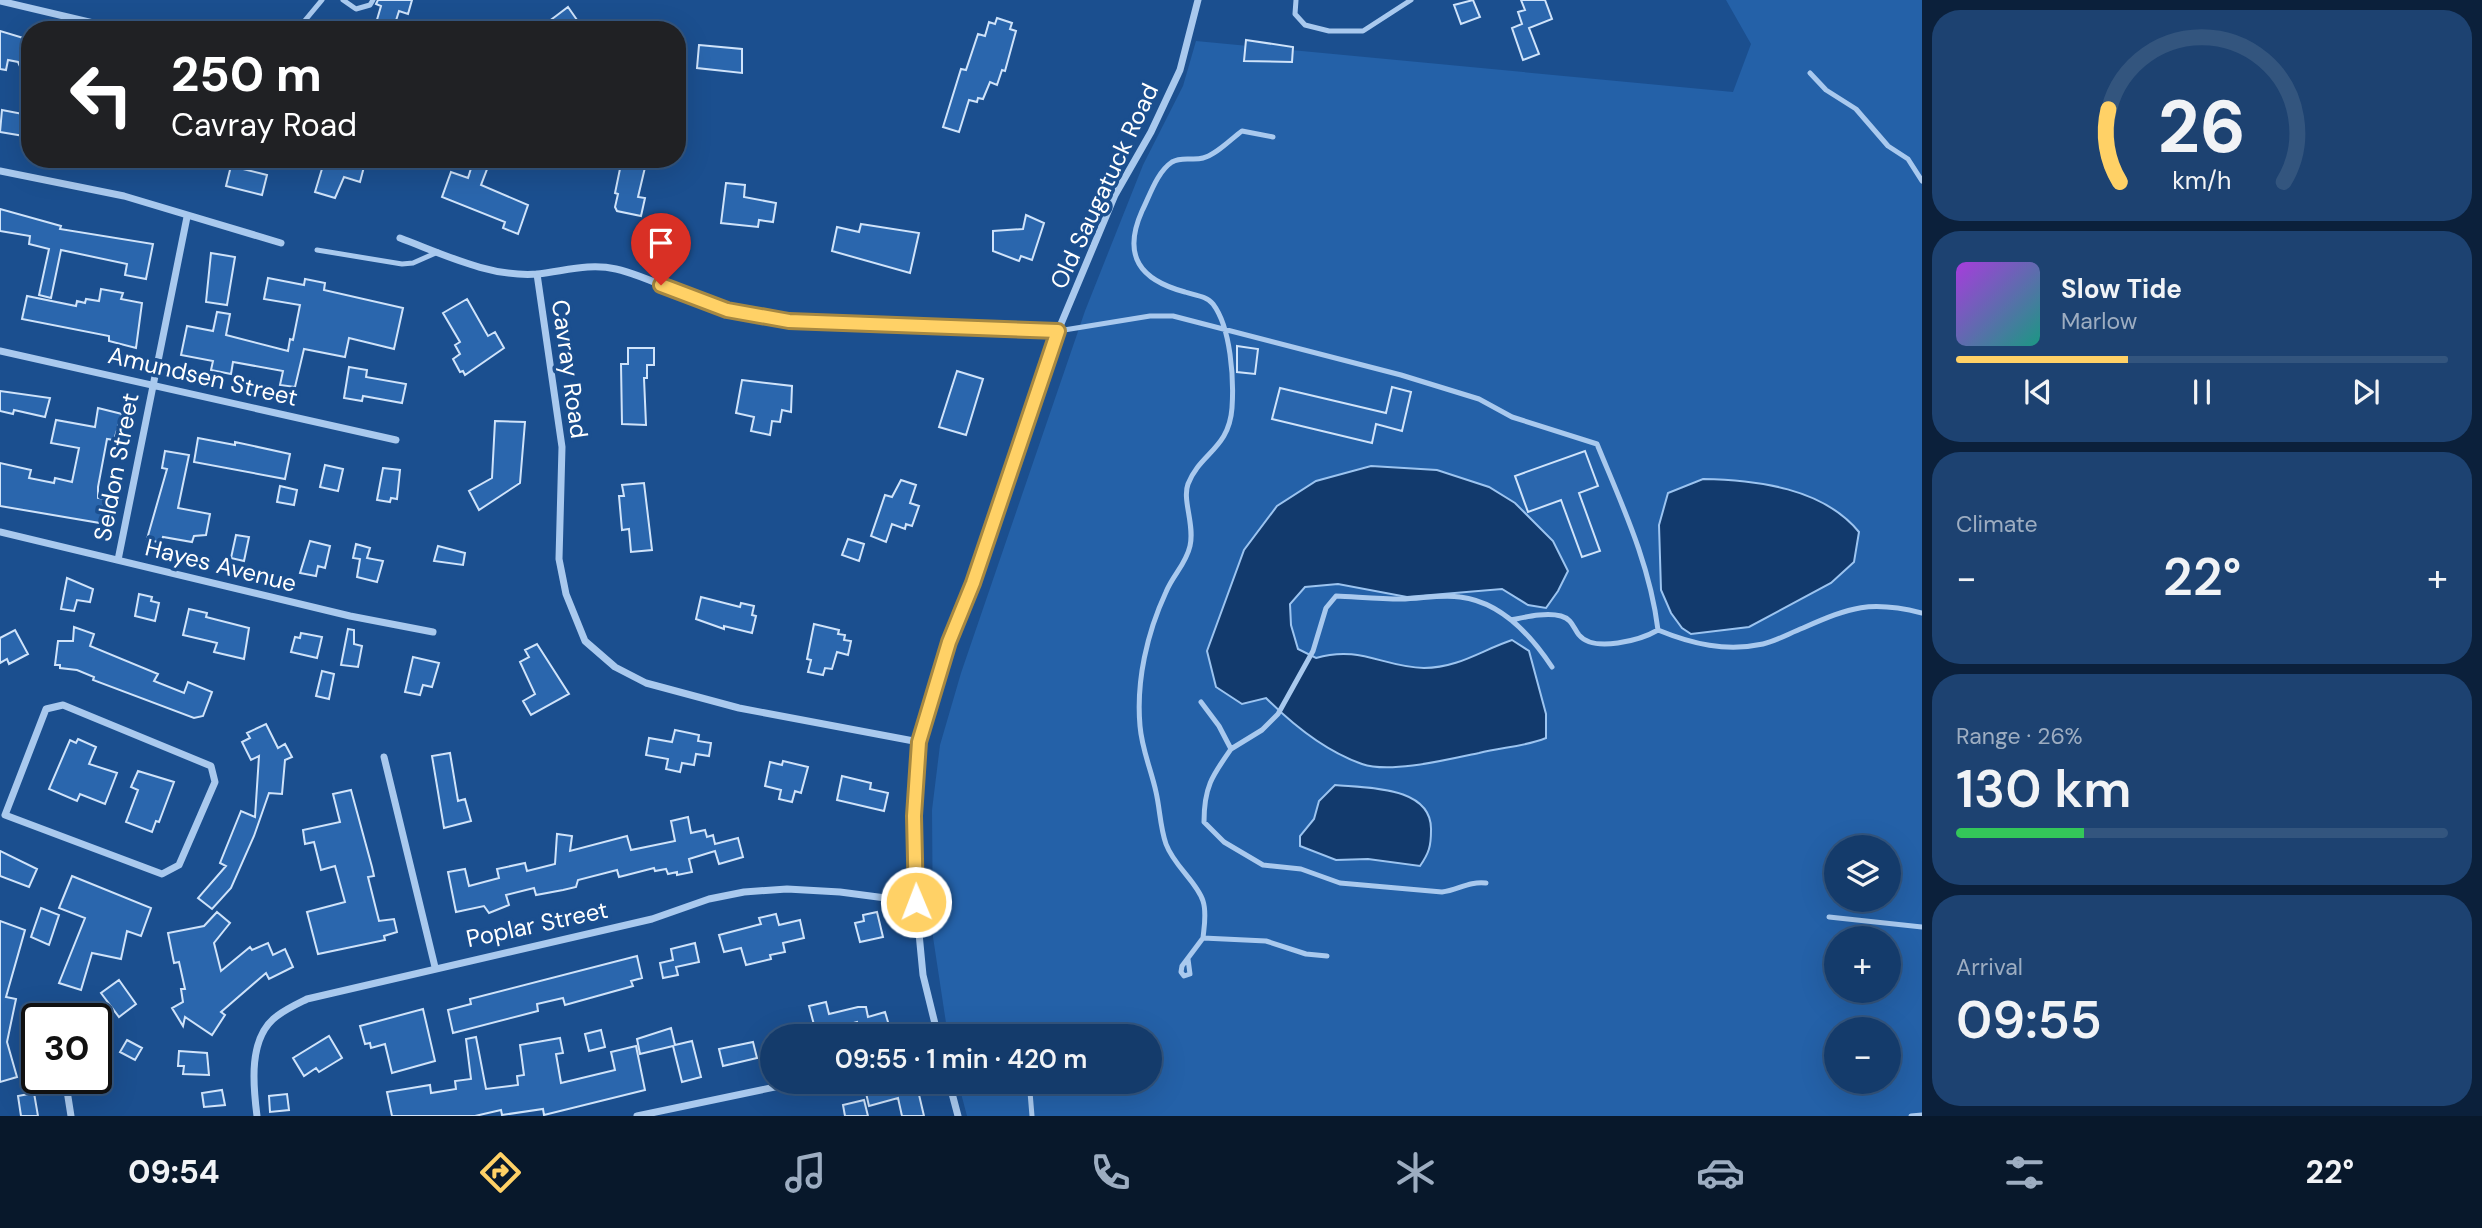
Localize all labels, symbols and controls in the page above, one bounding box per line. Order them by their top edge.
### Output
text: 250 m [171,42,322,106]
icon: left [56,49,147,140]
street label: Old Saugatuck Road [1043,78,1165,294]
text: 26 [2158,80,2246,175]
text: Cavray Road [171,104,357,146]
text: km/h [2172,163,2232,196]
pin [631,213,691,285]
icon: arrive [642,224,680,262]
text: Slow Tide [2061,272,2182,306]
street label: Cavray Road [545,298,595,440]
text: Marlow [2061,306,2137,336]
street label: Amundsen Street [105,339,301,413]
icon: previous [2019,373,2057,411]
icon: pause [2183,373,2221,411]
icon: next [2347,373,2385,411]
street label: Seldon Street [86,390,146,544]
text: Climate [1956,509,2038,539]
street label: Hayes Avenue [142,531,300,599]
text: 22° [2163,543,2241,611]
text: − [1956,553,1977,603]
text: + [2427,553,2448,603]
text: Range · 26% [1956,721,2083,751]
text: 130 km [1956,755,2131,823]
map controls [1824,835,1901,1094]
button: layers [1824,835,1901,912]
position arrow [879,865,953,939]
street label: Poplar Street [463,894,611,954]
button: + [1824,926,1901,1003]
text: Arrival [1956,952,2023,982]
text: 09:55 [1956,986,2102,1054]
speed limit sign: 30 [21,1003,112,1094]
button: − [1824,1017,1901,1094]
text: 09:55 · 1 min · 420 m [835,1042,1087,1076]
icon: directions [476,1148,525,1197]
icon: music [781,1148,830,1197]
icon: phone [1086,1148,1135,1197]
icon: climate [1391,1148,1440,1197]
icon: car [1696,1148,1745,1197]
icon: filters [2000,1148,2049,1197]
text: 09:54 [128,1151,220,1193]
text: 22° [2305,1151,2354,1193]

